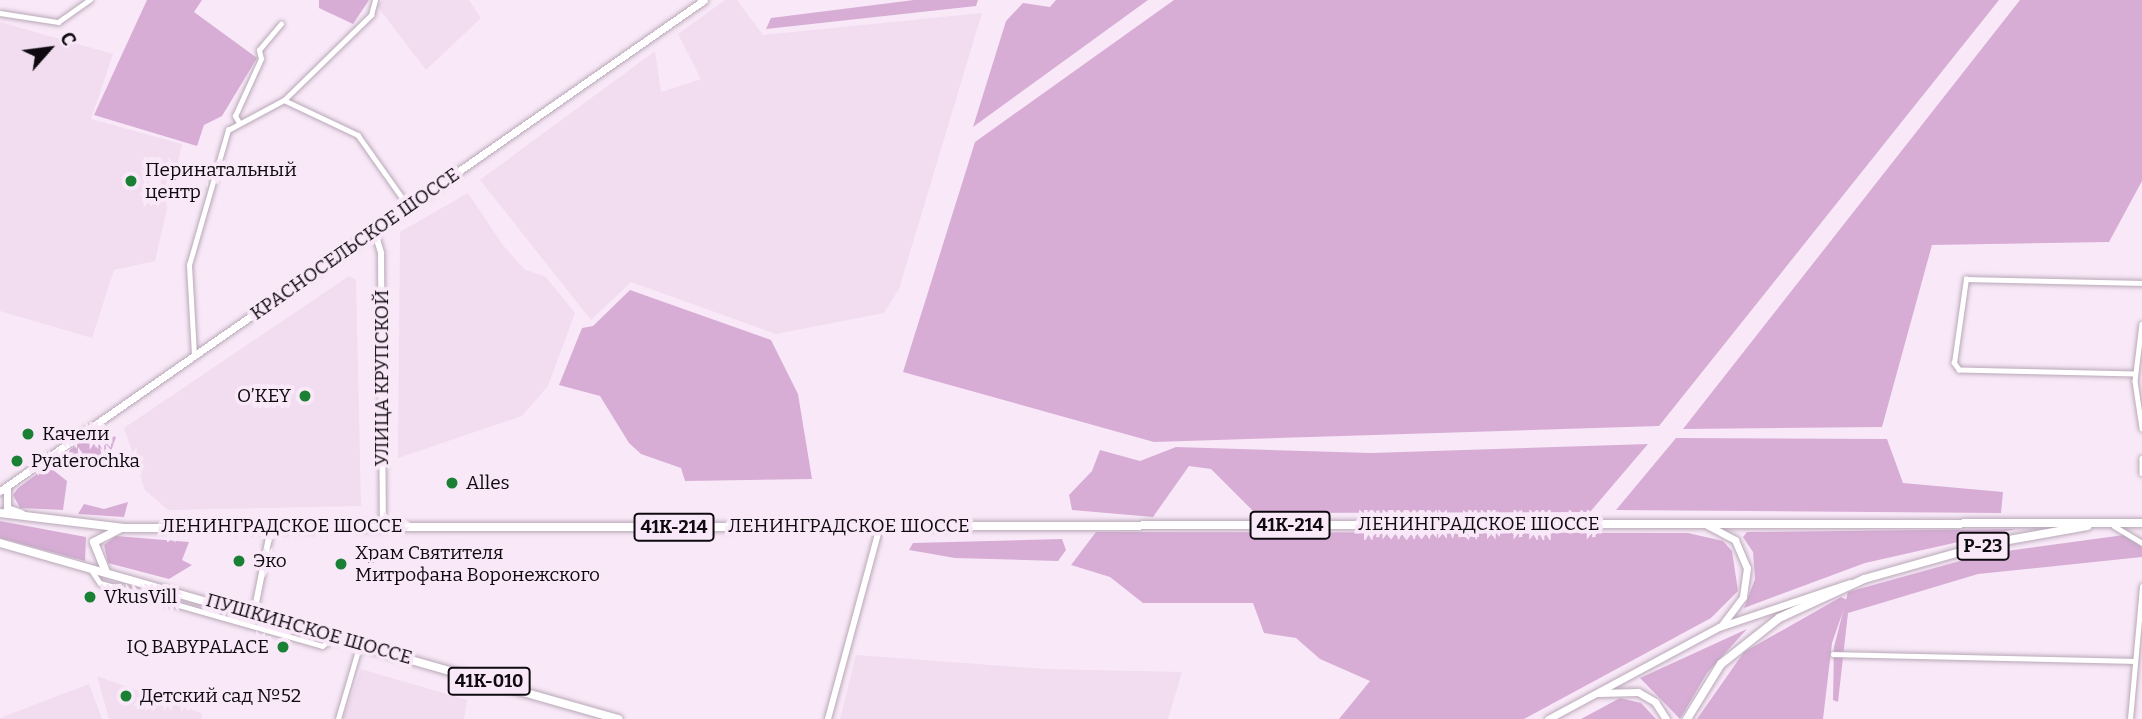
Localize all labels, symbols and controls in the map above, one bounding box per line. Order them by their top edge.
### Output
north arrow [14,14,84,84]
text: С [55,28,81,50]
place label: Перинатальный центр [145,159,297,203]
street label: КРАСНОСЕЛЬСКОЕ ШОССЕ [246,163,464,325]
marker: Перинатальный центр [123,173,139,189]
street label: УЛИЦА КРУПСКОЙ [371,290,393,466]
place label: O’KEY [237,385,291,407]
marker: O’KEY [297,388,313,404]
place label: Качели [42,423,109,445]
marker: Качели [20,426,36,442]
place label: Pyaterochka [31,450,140,472]
marker: Pyaterochka [9,453,25,469]
place label: Alles [466,472,510,494]
marker: Alles [444,475,460,491]
road number: 41К-214 [1248,510,1332,540]
road number: 41К-214 [632,512,716,542]
street label: ЛЕНИНГРАДСКОЕ ШОССЕ [1358,513,1600,535]
street label: ЛЕНИНГРАДСКОЕ ШОССЕ [161,515,403,537]
street label: ЛЕНИНГРАДСКОЕ ШОССЕ [728,515,970,537]
road number: Р-23 [1955,532,2011,560]
place label: Храм Святителя Митрофана Воронежского [355,542,600,586]
place label: Эко [253,550,287,572]
marker: Эко [231,553,247,569]
marker: Храм Святителя Митрофана Воронежского [333,556,349,572]
place label: VkusVill [104,586,177,608]
marker: VkusVill [82,589,98,605]
street label: ПУШКИНСКОЕ ШОССЕ [203,589,415,669]
place label: IQ BABYPALACE [127,636,269,658]
marker: IQ BABYPALACE [275,639,291,655]
road number: 41К-010 [447,666,531,696]
place label: Детский сад №52 [140,685,301,707]
marker: Детский сад №52 [118,688,134,704]

